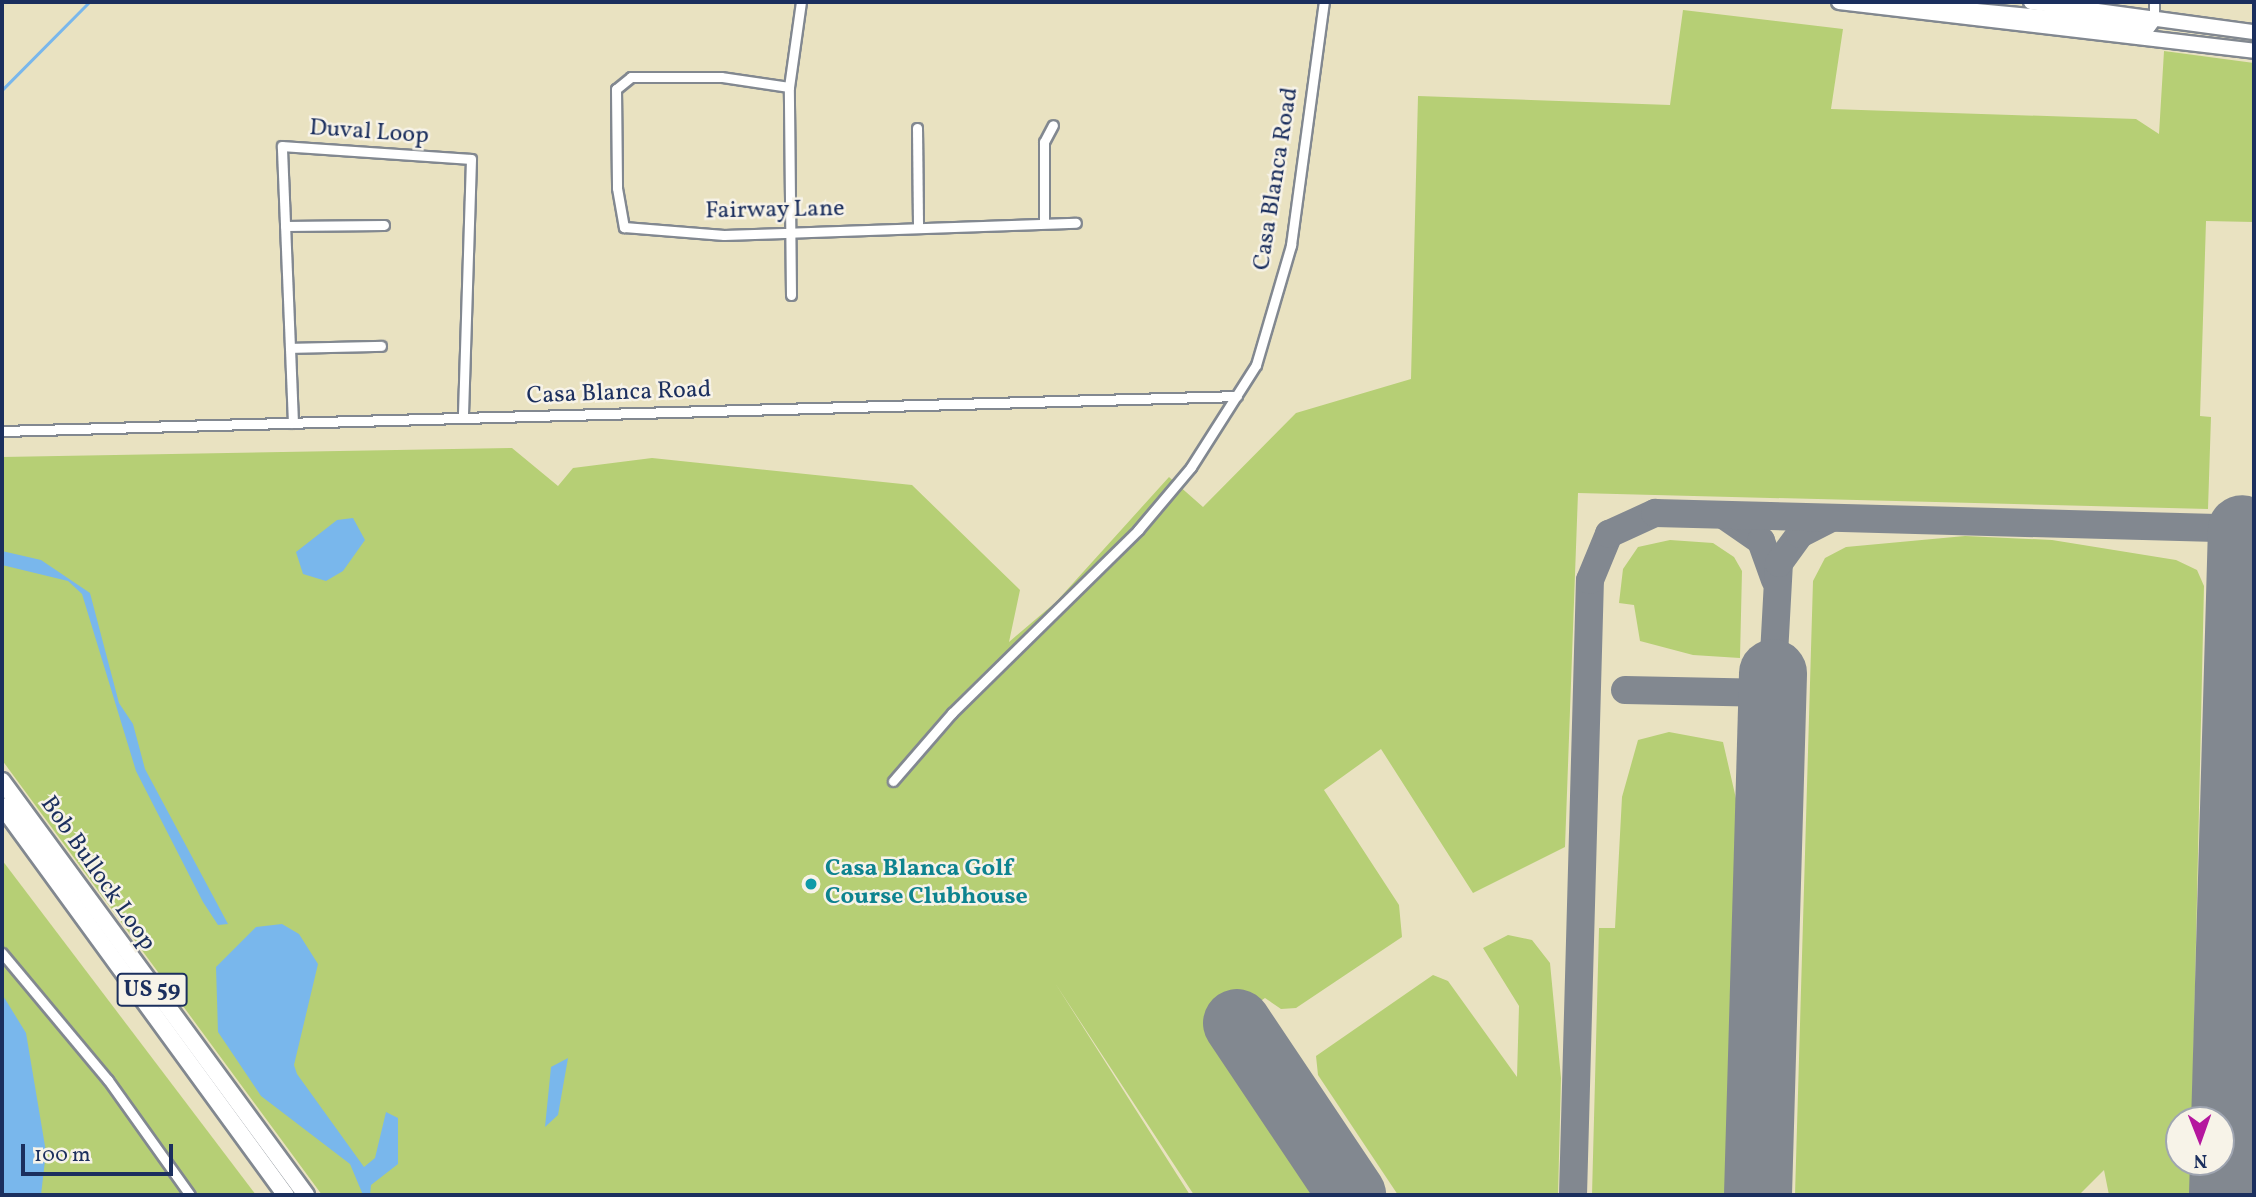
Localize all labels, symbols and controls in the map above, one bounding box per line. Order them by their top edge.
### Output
street label: Casa Blanca Road [1248,86,1306,272]
street label: Duval Loop [308,114,430,152]
street label: Fairway Lane [705,195,845,227]
street label: Casa Blanca Road [526,376,712,412]
street label: Bob Bullock Loop [33,791,161,957]
place label: Casa Blanca Golf Course Clubhouse [825,856,1028,912]
marker: Casa Blanca Golf Course Clubhouse [803,876,819,892]
road number: US 59 [115,970,189,1009]
north arrow [2165,1106,2235,1176]
scale bar [24,1130,177,1174]
text: 100 m [34,1141,91,1170]
text: N [2193,1147,2207,1173]

